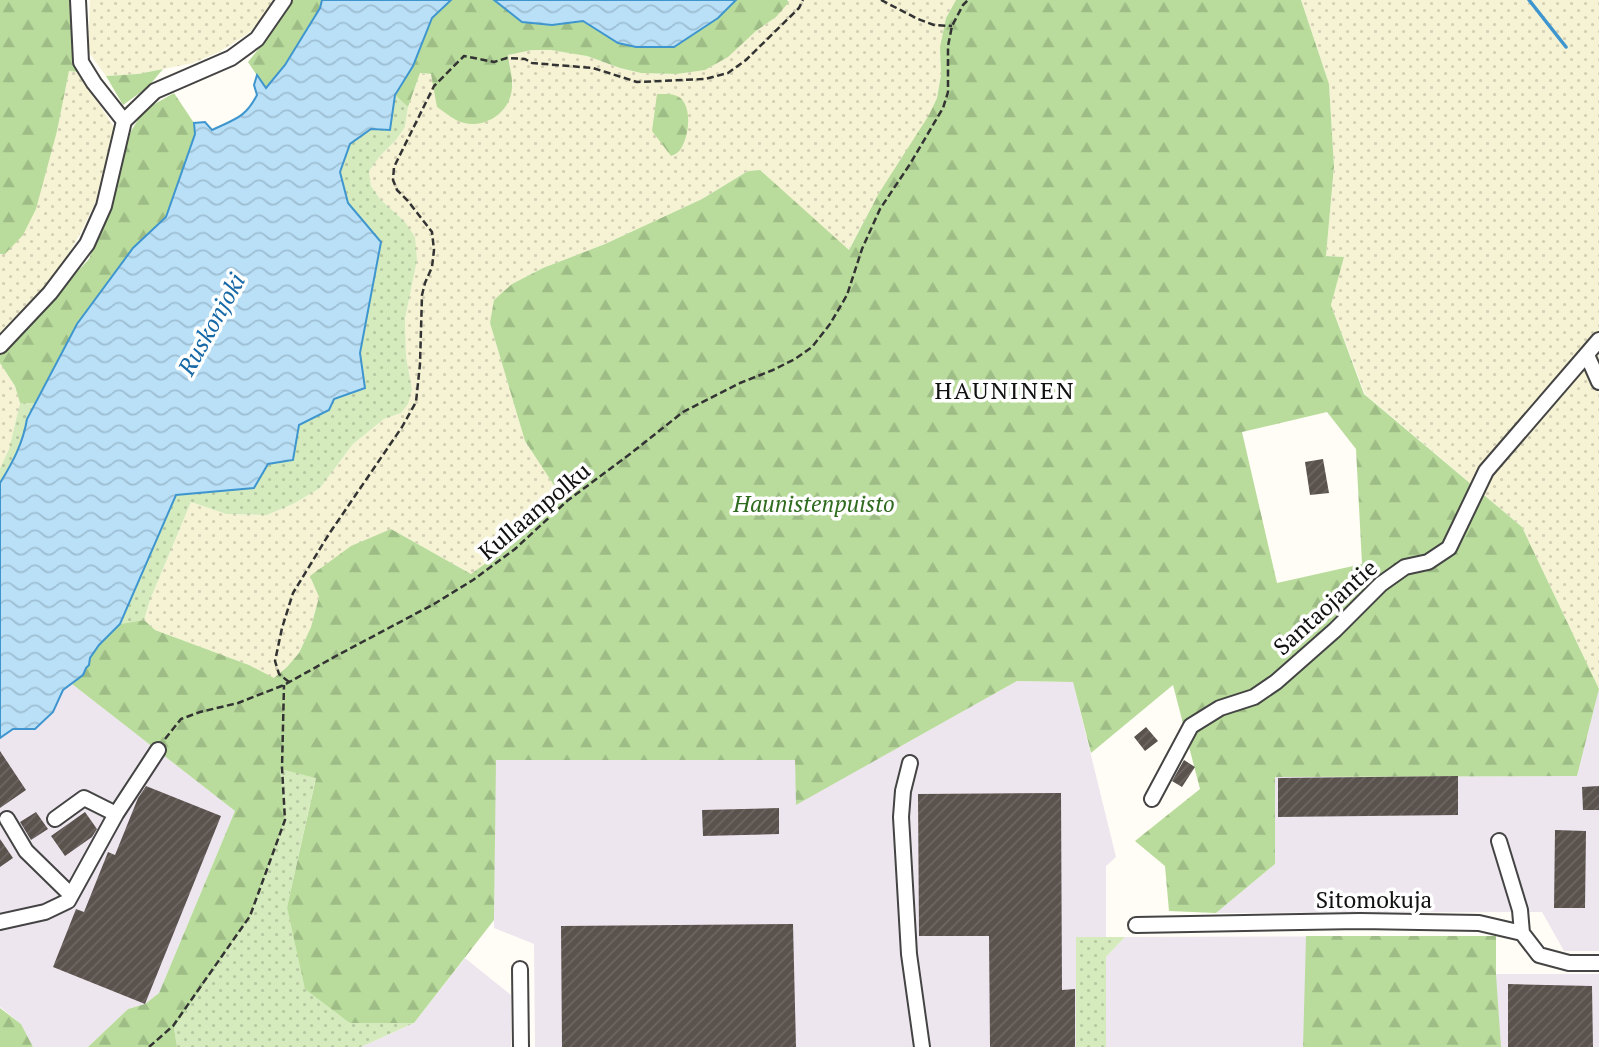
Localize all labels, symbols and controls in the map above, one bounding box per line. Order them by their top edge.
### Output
water label: Ruskonjoki [169,267,252,382]
district label: HAUNINEN [934,374,1076,406]
street label: Kullaanpolku [472,455,596,567]
park label: Haunistenpuisto [732,488,895,519]
street label: Santaojantie [1267,552,1383,662]
street label: Sitomokuja [1316,884,1433,915]

